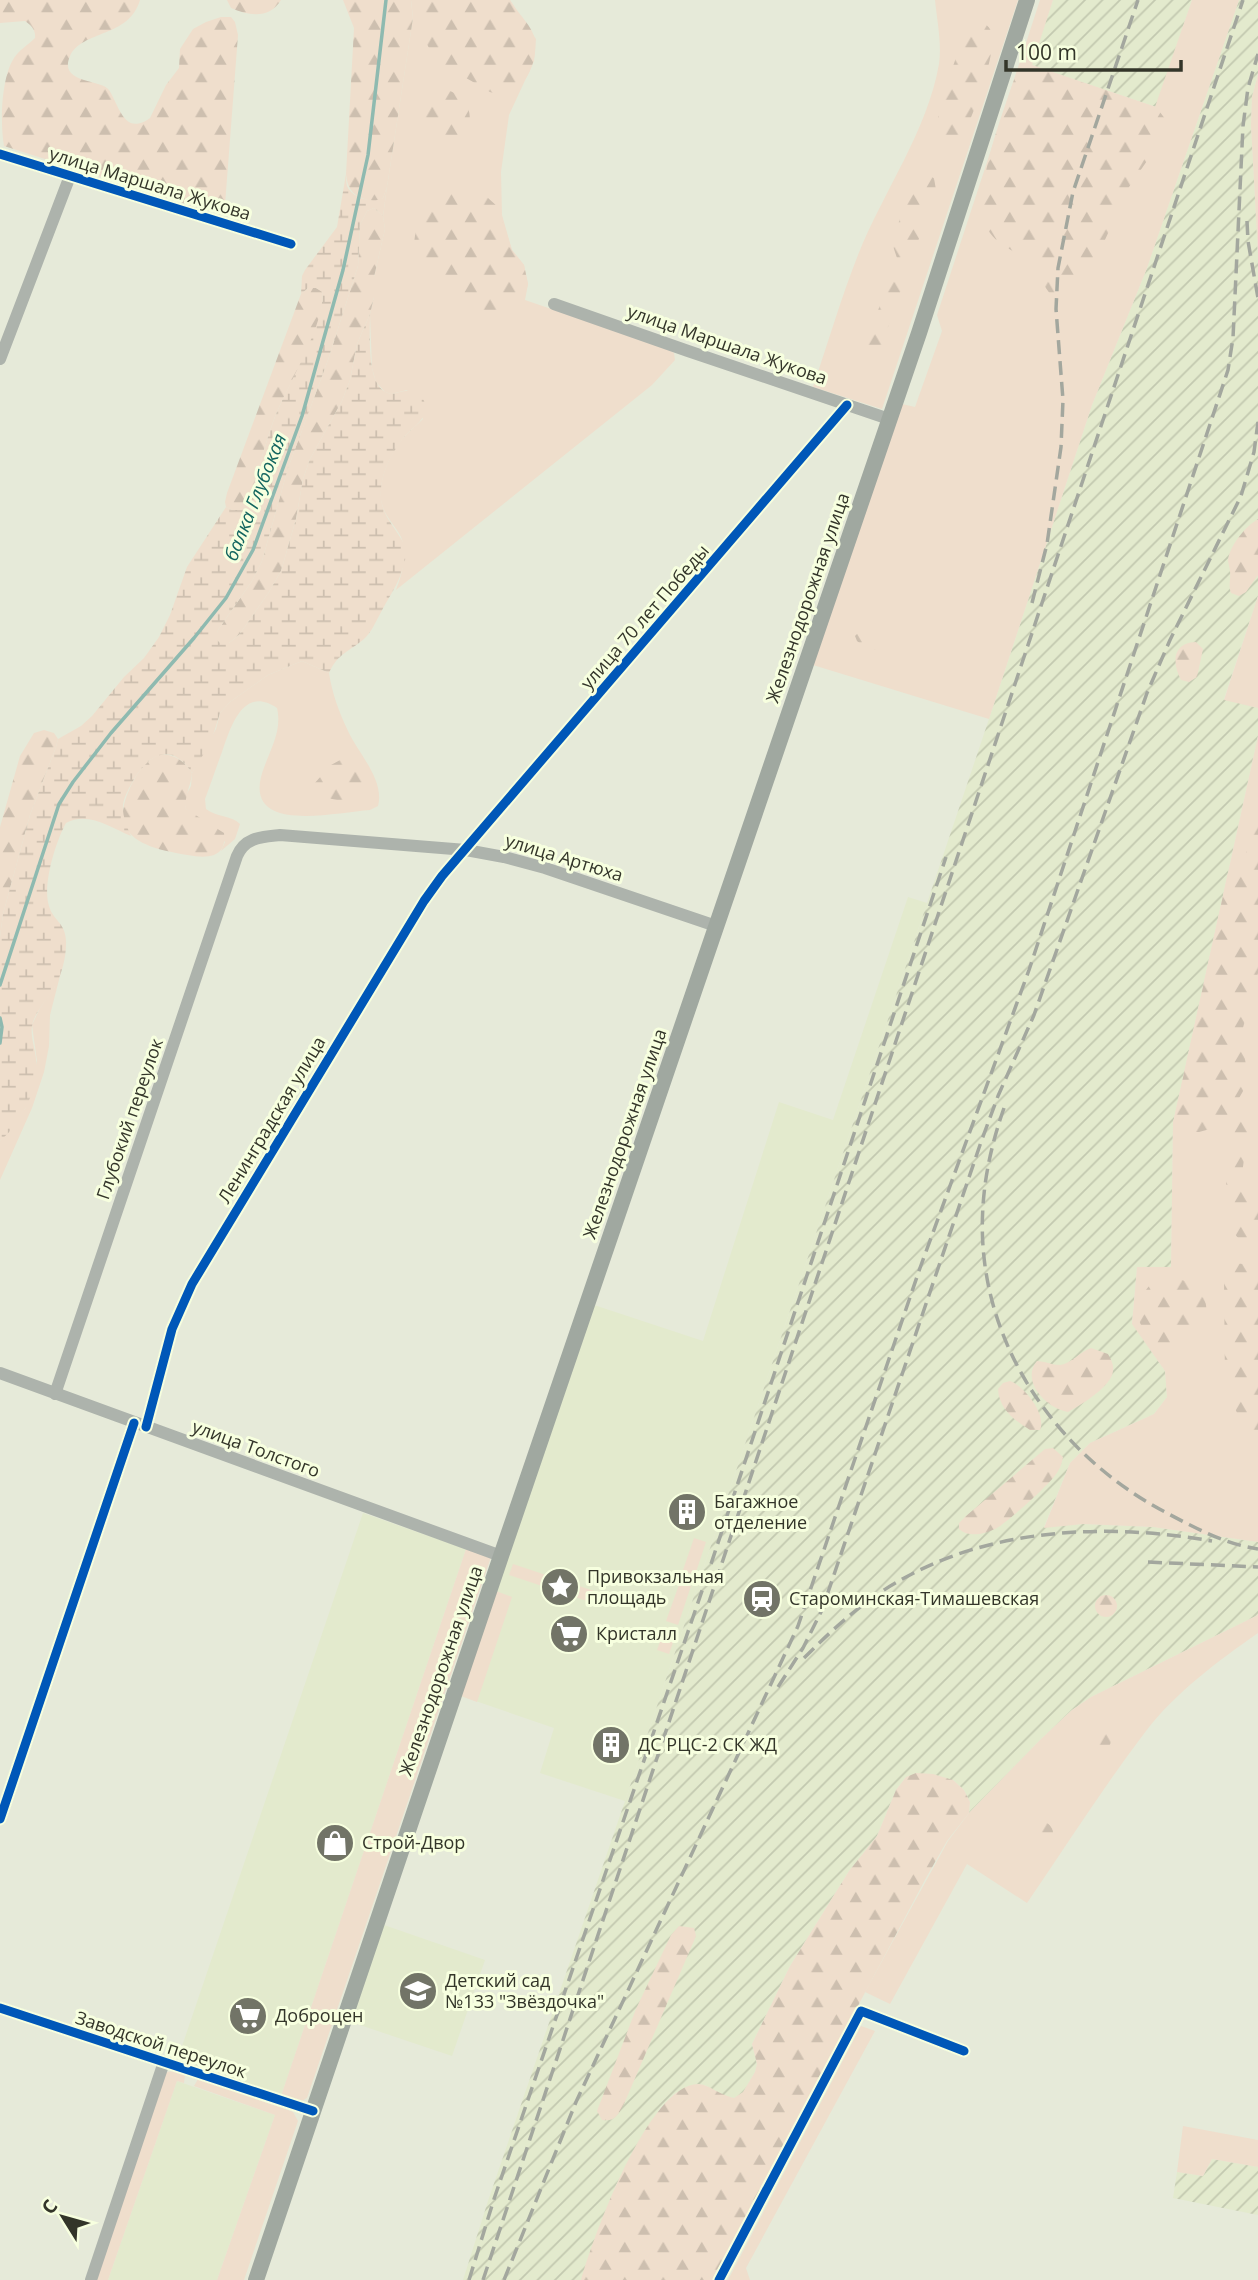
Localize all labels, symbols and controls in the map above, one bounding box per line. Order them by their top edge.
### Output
scale bar [1006,28,1181,72]
text: 100 m [1016,38,1077,66]
street label: улица Маршала Жукова [47,141,254,225]
street label: улица Маршала Жукова [624,299,830,390]
water label: балка Глубокая [218,430,292,564]
street label: Железнодорожная улица [760,489,854,706]
street label: улица 70 лет Победы [575,539,714,694]
street label: улица Артюха [502,828,626,886]
street label: Железнодорожная улица [577,1025,671,1242]
street label: Ленинградская улица [212,1032,331,1207]
street label: Глубокий переулок [90,1034,168,1202]
street label: улица Толстого [189,1414,324,1482]
place label: Багажное отделение [714,1489,807,1534]
building icon: Багажное отделение [666,1491,708,1533]
street label: Железнодорожная улица [393,1562,487,1779]
place label: Привокзальная площадь [587,1564,724,1609]
place icon: Привокзальная площадь [539,1566,581,1608]
station icon: Староминская-Тимашевская [741,1578,783,1620]
place label: Староминская-Тимашевская [789,1586,1039,1610]
supermarket icon: Кристалл [548,1613,590,1655]
place label: Кристалл [596,1621,677,1645]
building icon: ДС РЦС-2 СК ЖД [590,1724,632,1766]
place label: ДС РЦС-2 СК ЖД [638,1732,777,1756]
shop icon: Строй-Двор [314,1822,356,1864]
place label: Строй-Двор [362,1830,465,1854]
place label: Детский сад №133 "Звёздочка" [445,1968,604,2013]
school or university icon: Детский сад №133 "Звёздочка" [397,1970,439,2012]
supermarket icon: Доброцен [227,1995,269,2037]
place label: Доброцен [275,2003,363,2027]
street label: Заводской переулок [73,2005,251,2083]
north arrow [28,2182,98,2252]
text: С [35,2194,63,2219]

